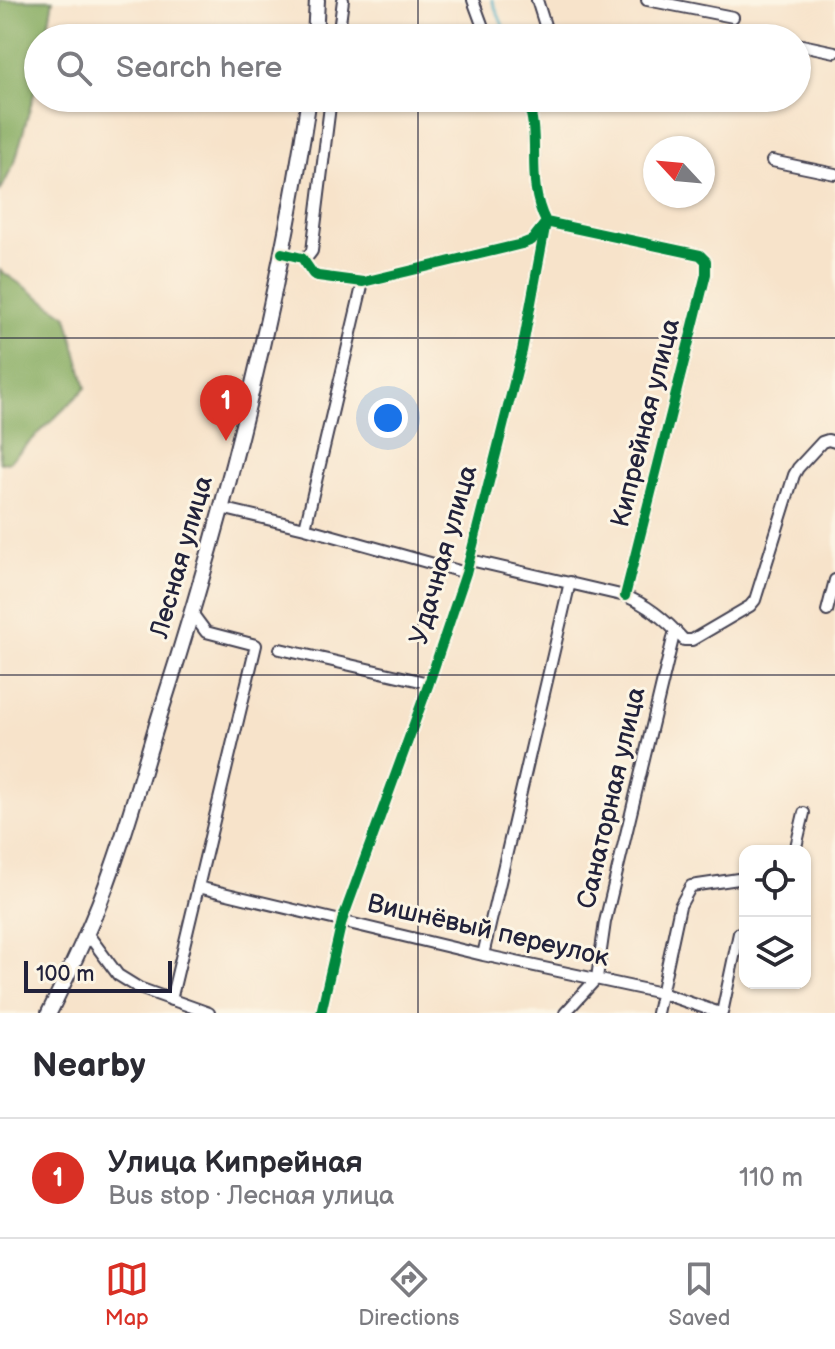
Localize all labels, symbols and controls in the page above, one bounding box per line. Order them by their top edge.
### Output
search box [24,24,811,112]
icon: search [52,46,96,90]
text: Search here [116,50,282,86]
north arrow [643,136,715,208]
street label: Кипрейная улица [605,316,687,530]
pin: 1 [200,375,252,441]
your location [368,398,408,438]
street label: Удачная улица [404,462,484,648]
street label: Лесная улица [144,472,220,643]
street label: Санаторная улица [571,684,653,912]
map controls [739,845,811,989]
button: locate [739,845,811,917]
street label: Вишнёвый переулок [364,888,612,974]
button: layers [739,917,811,989]
scale bar [24,957,172,993]
text: 100 m [36,961,95,988]
text: Nearby [32,1045,146,1086]
text: Улица Кипрейная [108,1145,363,1181]
text: 1 [53,1163,63,1194]
text: 110 m [739,1163,803,1194]
text: Bus stop · Лесная улица [108,1181,394,1212]
tab: Map [105,1257,149,1332]
tab: Directions [358,1257,459,1332]
tab: Saved [669,1257,730,1332]

